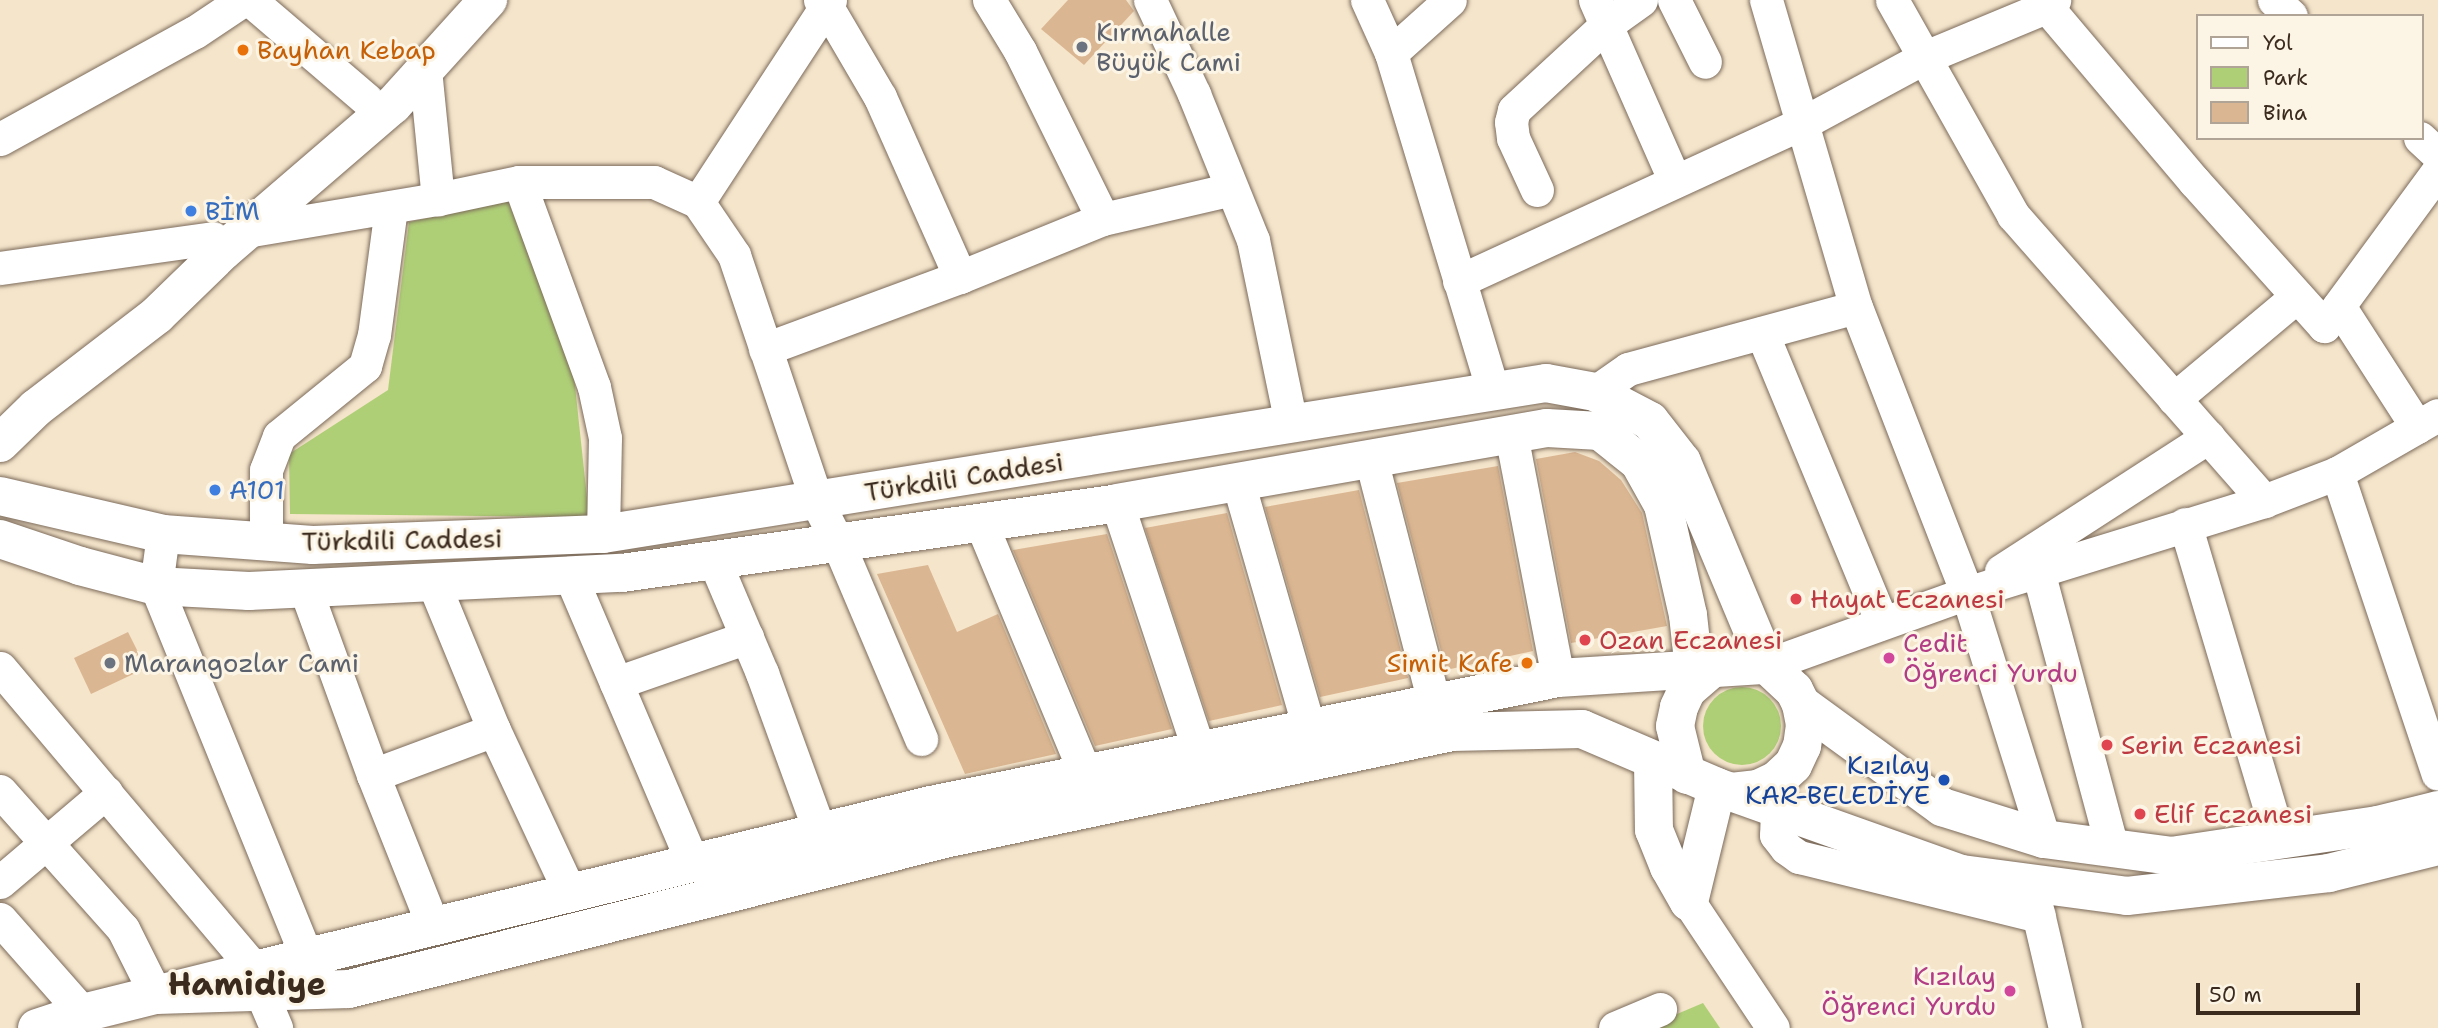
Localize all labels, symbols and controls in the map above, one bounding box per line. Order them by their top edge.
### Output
legend [2196,14,2424,140]
place label: Kırmahalle Büyük Cami [1096,16,1241,78]
text: Yol [2263,29,2293,57]
place label: Bayhan Kebap [257,34,436,66]
marker: Kırmahalle Büyük Cami [1074,39,1090,55]
marker: Bayhan Kebap [235,42,251,58]
text: Park [2263,64,2308,92]
text: Bina [2263,99,2307,127]
place label: BİM [205,195,260,227]
marker: BİM [183,203,199,219]
street label: Türkdili Caddesi [862,446,1066,508]
place label: A101 [229,474,285,506]
marker: A101 [207,482,223,498]
street label: Türkdili Caddesi [301,523,503,557]
place label: Hayat Eczanesi [1810,583,2005,615]
marker: Hayat Eczanesi [1788,591,1804,607]
place label: Ozan Eczanesi [1599,624,1782,656]
place label: Cedit Öğrenci Yurdu [1903,627,2078,688]
marker: Ozan Eczanesi [1577,632,1593,648]
place label: Marangozlar Cami [124,647,359,679]
place label: Simit Kafe [1387,647,1513,679]
marker: Cedit Öğrenci Yurdu [1881,650,1897,666]
marker: Marangozlar Cami [102,655,118,671]
marker: Simit Kafe [1519,655,1535,671]
place label: Serin Eczanesi [2121,729,2302,761]
marker: Serin Eczanesi [2099,737,2115,753]
place label: Kızılay KAR-BELEDİYE [1745,749,1930,810]
marker: Kızılay KAR-BELEDİYE [1936,772,1952,788]
place label: Elif Eczanesi [2154,798,2312,830]
marker: Elif Eczanesi [2132,806,2148,822]
place label: Kızılay Öğrenci Yurdu [1821,960,1996,1021]
district label: Hamidiye [168,964,326,1004]
scale bar [2200,968,2364,1012]
text: 50 m [2209,981,2262,1009]
marker: Kızılay Öğrenci Yurdu [2002,983,2018,999]

